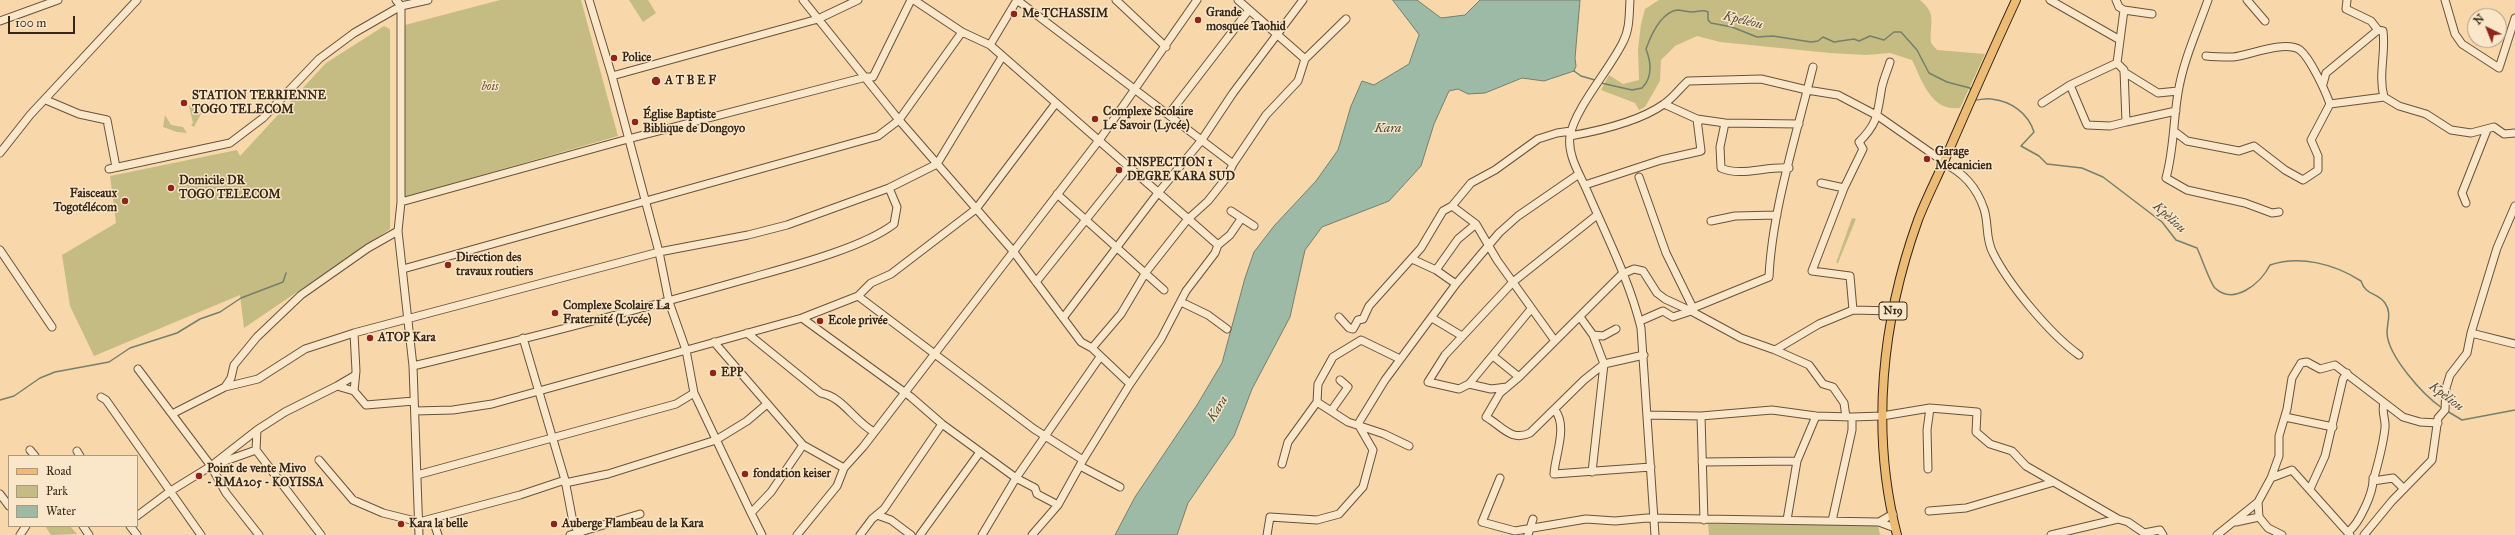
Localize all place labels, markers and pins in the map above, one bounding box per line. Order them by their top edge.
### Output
place label: Grande mosquee Taohid [1206,6,1286,34]
place label: Me TCHASSIM [1022,7,1108,21]
marker: Me TCHASSIM [1009,9,1019,19]
marker: Grande mosquee Taohid [1193,15,1203,25]
place label: Police [622,51,651,65]
marker: Police [609,53,619,63]
place label: A T B E F [665,74,716,88]
marker: A T B E F [650,75,662,87]
place label: STATION TERRIENNE TOGO TELECOM [192,89,326,117]
marker: STATION TERRIENNE TOGO TELECOM [179,98,189,108]
place label: Complexe Scolaire Le Savoir (Lycée) [1103,105,1193,133]
place label: Église Baptiste Biblique de Dongoyo [643,108,745,136]
marker: Complexe Scolaire Le Savoir (Lycée) [1090,114,1100,124]
marker: Église Baptiste Biblique de Dongoyo [630,117,640,127]
place label: Garage Mecanicien [1935,145,1992,173]
marker: Garage Mecanicien [1922,154,1932,164]
place label: INSPECTION 1 DEGRE KARA SUD [1127,156,1235,184]
marker: INSPECTION 1 DEGRE KARA SUD [1114,165,1124,175]
place label: Domicile DR TOGO TELECOM [179,174,281,202]
marker: Domicile DR TOGO TELECOM [166,183,176,193]
place label: Faisceaux Togotélécom [53,187,117,215]
marker: Faisceaux Togotélécom [120,196,130,206]
place label: Direction des travaux routiers [456,251,533,279]
marker: Direction des travaux routiers [443,260,453,270]
place label: Complexe Scolaire La Fraternité (Lycée) [563,299,670,327]
marker: Complexe Scolaire La Fraternité (Lycée) [550,308,560,318]
place label: Ecole privée [828,314,888,328]
marker: Ecole privée [815,316,825,326]
place label: ATOP Kara [378,331,436,345]
marker: ATOP Kara [365,333,375,343]
place label: EPP [721,366,743,380]
marker: EPP [708,368,718,378]
place label: Point de vente Mivo - RMA205 - KOYISSA [207,462,324,490]
place label: fondation keiser [753,467,831,481]
marker: fondation keiser [740,469,750,479]
marker: Point de vente Mivo - RMA205 - KOYISSA [194,471,204,481]
place label: Kara la belle [409,517,468,531]
place label: Auberge Flambeau de la Kara [562,517,704,531]
marker: Kara la belle [396,519,406,529]
marker: Auberge Flambeau de la Kara [549,519,559,529]

